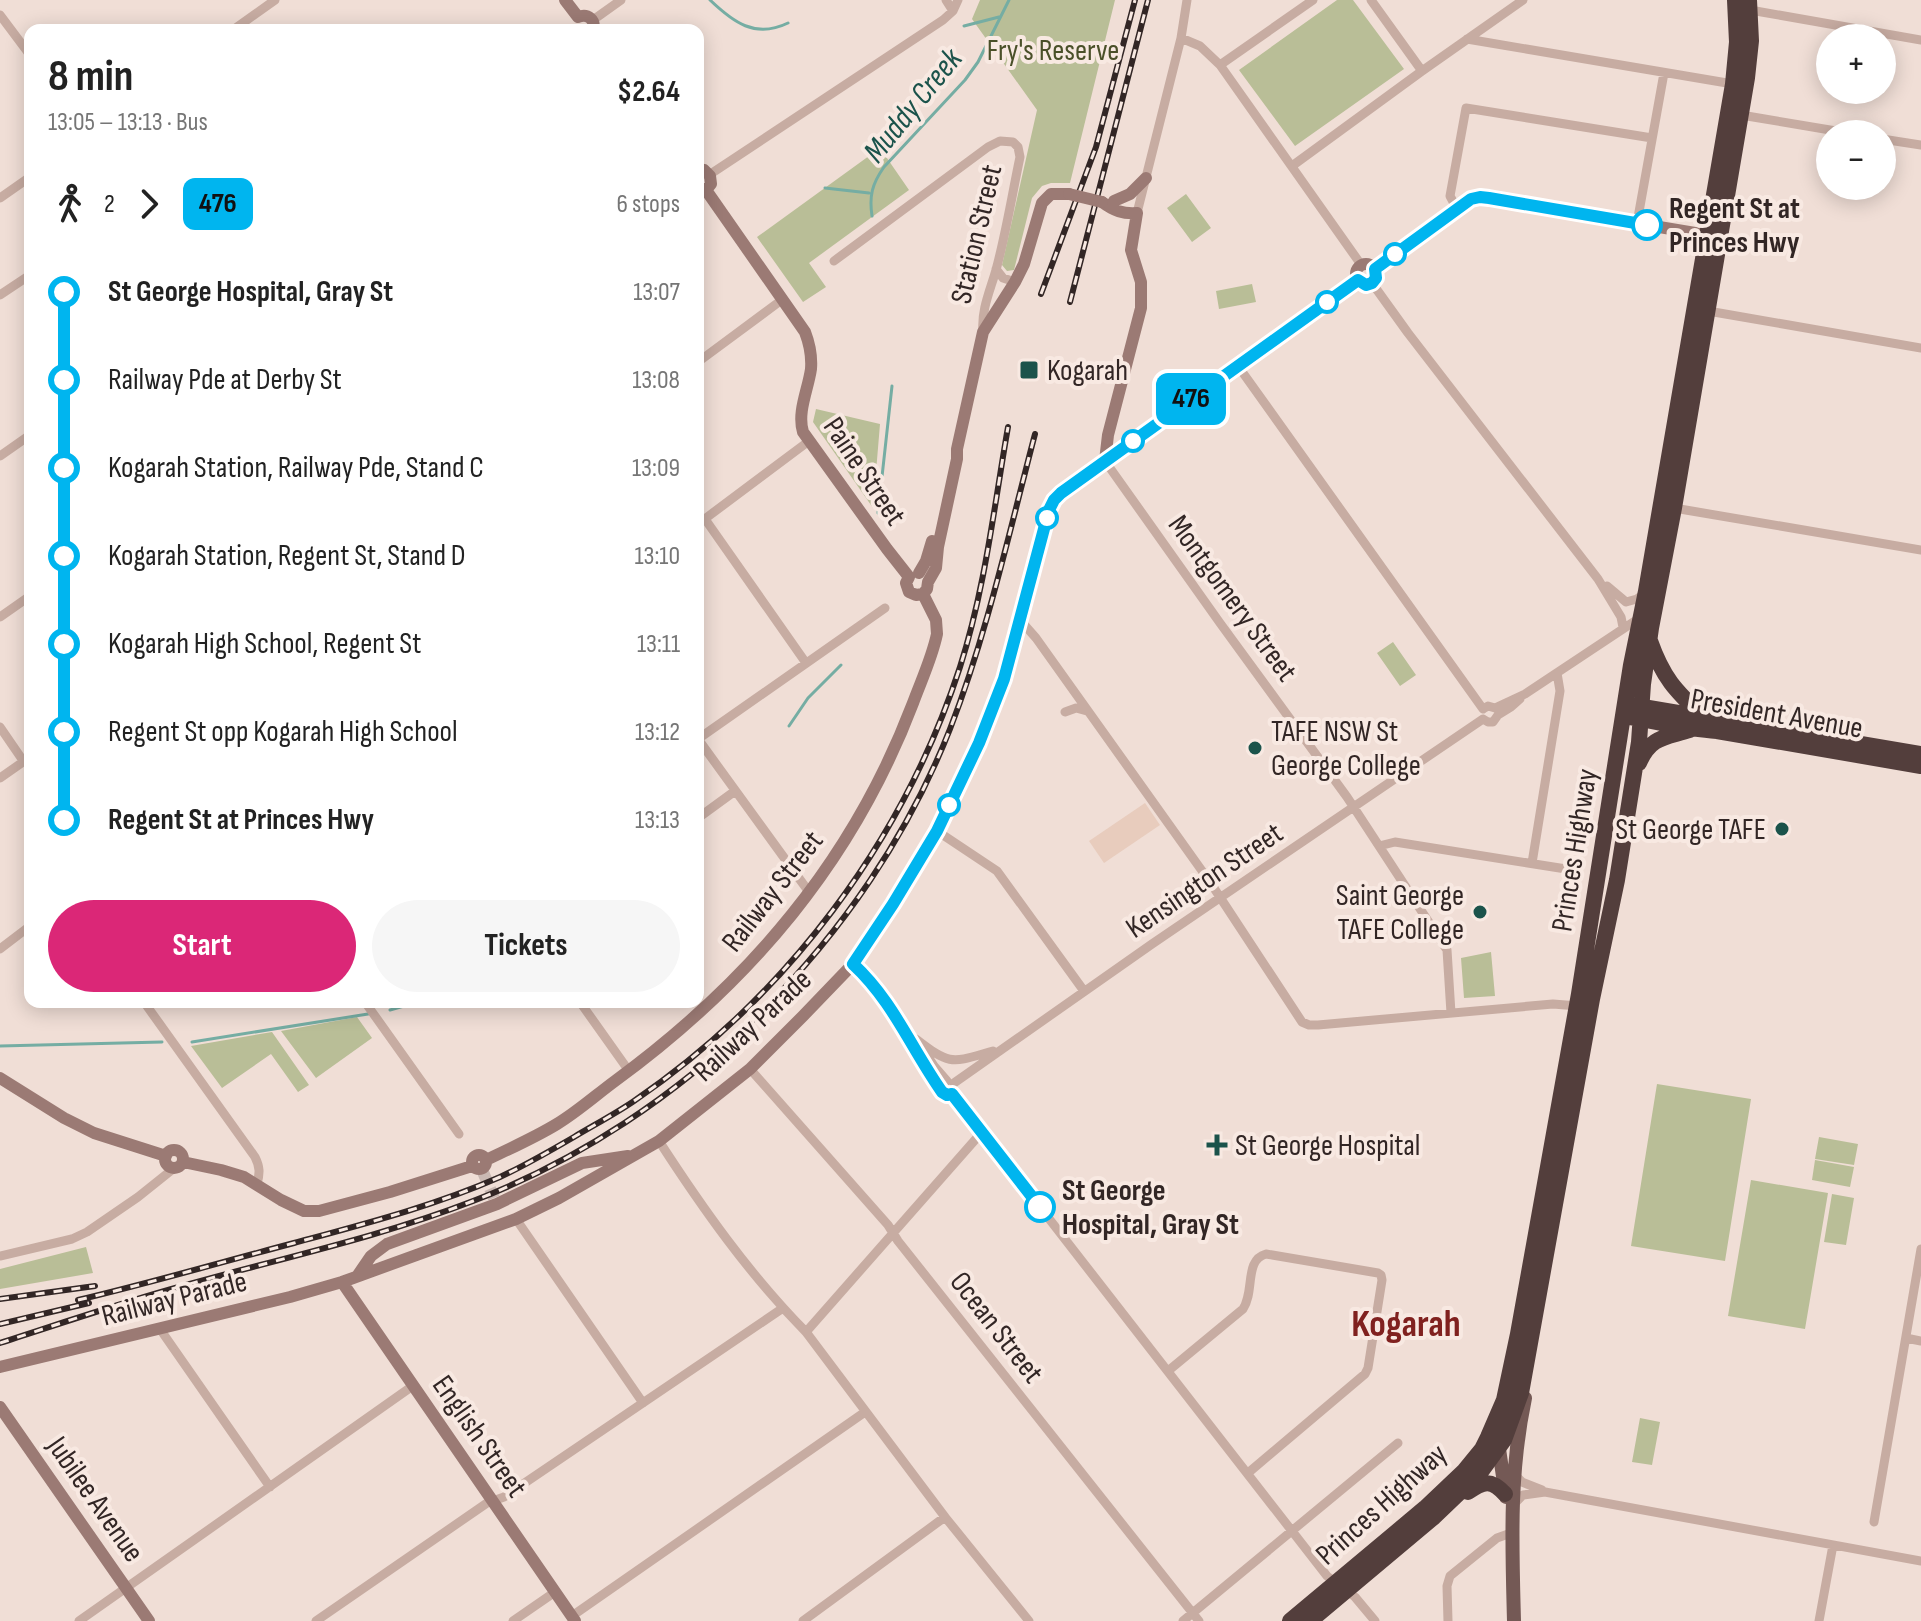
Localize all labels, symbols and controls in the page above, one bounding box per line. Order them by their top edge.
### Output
map controls [1816,24,1896,200]
button: + [1816,24,1896,104]
park label: Fry's Reserve [987,33,1119,69]
water label: Muddy Creek [855,40,972,171]
text: 8 min [48,50,133,103]
text: $2.64 [617,74,680,110]
text: 13:05 – 13:13 · Bus [48,107,208,138]
button: − [1816,120,1896,200]
street label: Station Street [944,161,1010,307]
icon: walk [48,182,92,226]
icon: forward [127,182,171,226]
text: 476 [199,187,237,220]
text: 2 [104,189,115,220]
text: 6 stops [617,189,680,220]
place label: Regent St at Princes Hwy [1669,191,1800,261]
marker: Regent St at Princes Hwy [1632,210,1662,240]
unlabelled marker [1384,243,1406,265]
text: St George Hospital, Gray St [108,274,393,310]
text: 13:07 [633,277,680,308]
unlabelled marker [1316,291,1338,313]
place label: Kogarah [1047,353,1128,389]
marker: Kogarah [1018,359,1040,381]
text: Railway Pde at Derby St [108,362,342,398]
text: 13:08 [632,365,680,396]
line badge: 476 [1145,373,1237,425]
text: 476 [1172,382,1210,415]
street label: Paine Street [815,411,913,532]
unlabelled marker [1122,430,1144,452]
text: Kogarah Station, Railway Pde, Stand C [108,450,484,486]
text: 13:09 [632,453,680,484]
unlabelled marker [1036,507,1058,529]
street label: Montgomery Street [1160,508,1305,689]
text: Kogarah Station, Regent St, Stand D [108,538,466,574]
text: 13:10 [634,541,680,572]
text: Kogarah High School, Regent St [108,626,421,662]
text: 13:11 [637,629,680,660]
street label: President Avenue [1688,681,1866,747]
text: Regent St opp Kogarah High School [108,714,458,750]
place label: TAFE NSW St George College [1271,714,1421,784]
text: 13:12 [635,717,680,748]
marker: TAFE NSW St George College [1246,739,1264,757]
street label: Princes Highway [1544,766,1606,934]
unlabelled marker [938,794,960,816]
text: Regent St at Princes Hwy [108,802,374,838]
text: 13:13 [635,805,680,836]
place label: St George TAFE [1615,812,1766,848]
street label: Kensington Street [1119,815,1290,946]
marker: St George TAFE [1773,820,1791,838]
street label: Railway Street [714,824,831,959]
place label: Saint George TAFE College [1336,878,1464,948]
button: Start [48,900,356,992]
button: Tickets [372,900,680,992]
marker: Saint George TAFE College [1471,903,1489,921]
street label: Railway Parade [686,962,819,1089]
place label: St George Hospital [1235,1128,1420,1164]
marker: St George Hospital [1206,1134,1228,1156]
place label: St George Hospital, Gray St [1062,1173,1239,1243]
marker: St George Hospital, Gray St [1025,1192,1055,1222]
street label: Railway Parade [98,1264,251,1334]
street label: Ocean Street [942,1265,1051,1390]
district label: Kogarah [1351,1302,1461,1347]
street label: English Street [424,1369,534,1505]
street label: Jubilee Avenue [38,1429,151,1569]
street label: Princes Highway [1309,1436,1455,1573]

